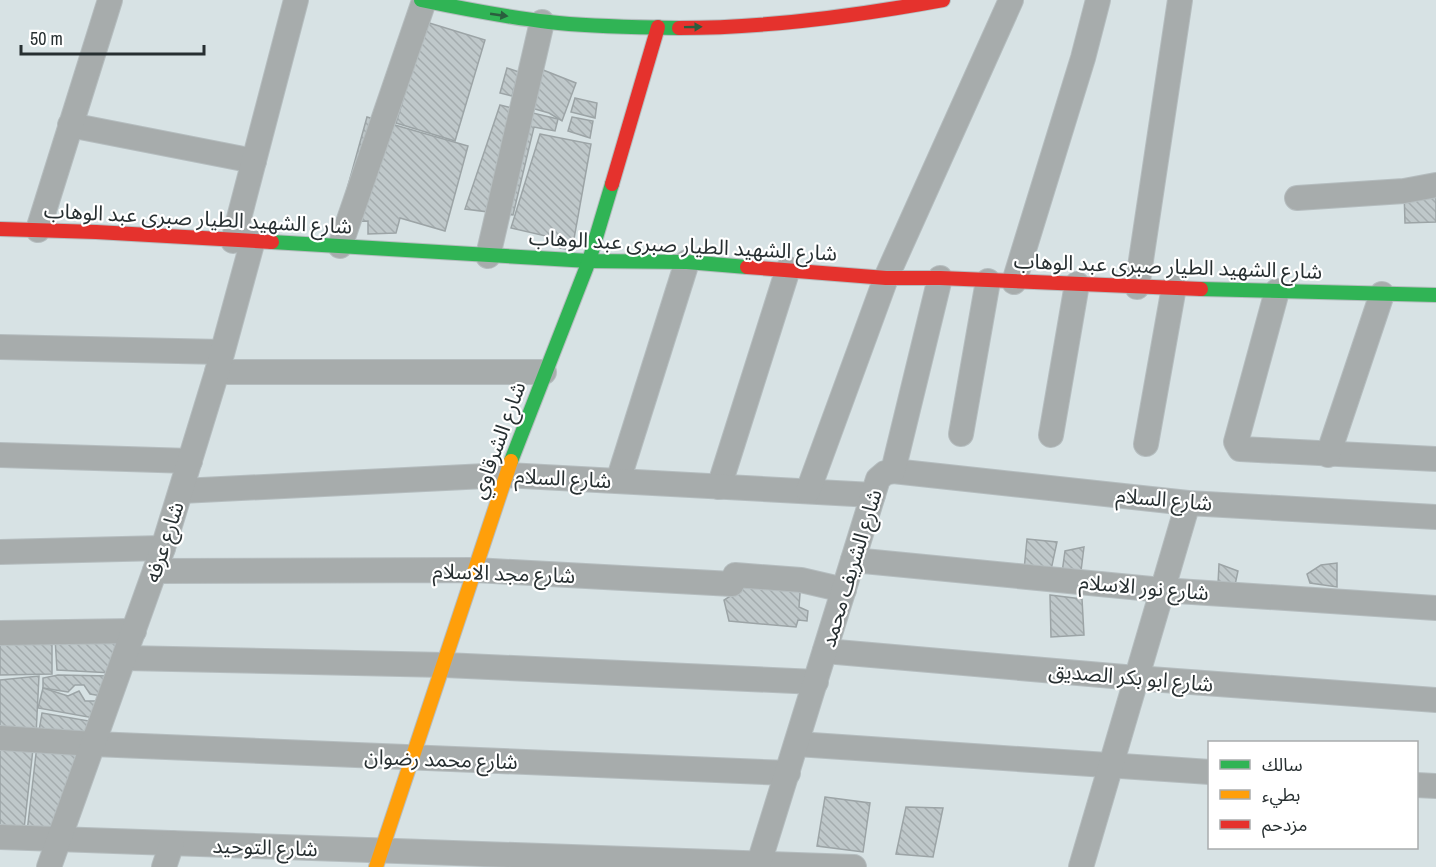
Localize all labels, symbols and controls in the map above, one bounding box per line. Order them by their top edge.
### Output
one-way arrow [489,11,508,20]
scale bar [21,18,204,56]
one-way arrow [683,22,702,31]
text: 50 m [30,26,63,51]
street label: شارع الشهيد الطيار صبرى عبد الوهاب [43,195,353,242]
street label: شارع الشهيد الطيار صبرى عبد الوهاب [528,222,838,269]
street label: شارع الشهيد الطيار صبرى عبد الوهاب [1013,246,1323,287]
street label: شارع الشرقاوي [463,377,534,503]
street label: شارع السلام [514,461,612,497]
street label: شارع السلام [1114,480,1213,520]
street label: شارع الشريف محمد [813,486,890,651]
street label: شارع عرفه [137,498,192,587]
street label: شارع مجد الاسلام [432,556,576,592]
street label: شارع نور الاسلام [1078,567,1210,609]
street label: شارع ابو بكر الصديق [1047,655,1215,700]
legend [1208,741,1418,849]
street label: شارع محمد رضوان [364,742,518,777]
text: سالك [1262,752,1303,777]
text: بطيء [1262,782,1300,808]
text: مزدحم [1262,812,1307,838]
street label: شارع التوحيد [212,831,318,864]

